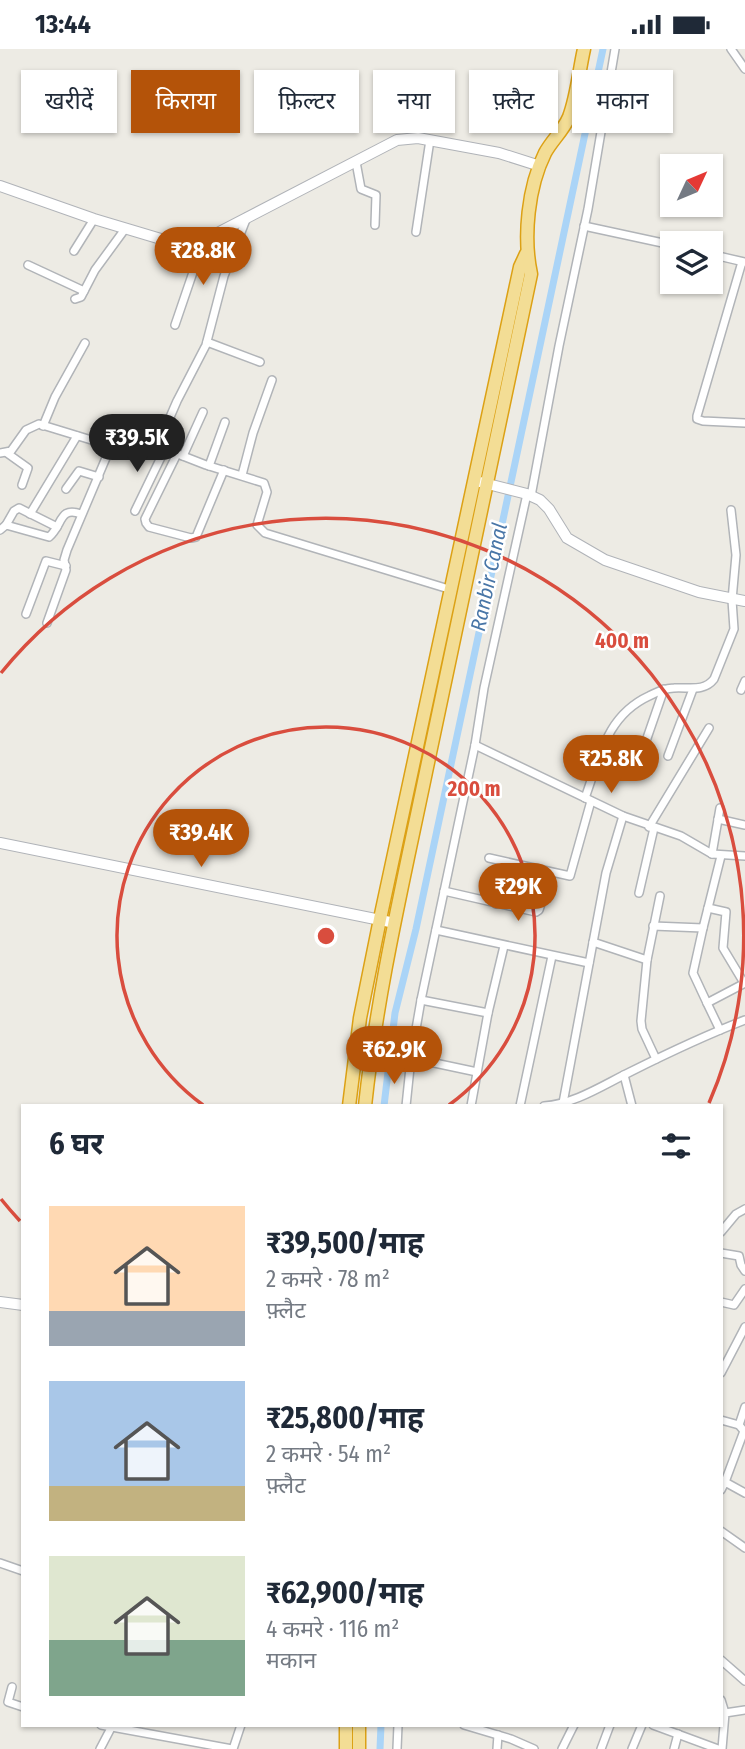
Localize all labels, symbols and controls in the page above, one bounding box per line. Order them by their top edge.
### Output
text: 13:44 [35,9,91,40]
chip: खरीदें [21,70,117,133]
chip: किराया [131,70,240,133]
chip: फ़िल्टर [254,70,359,133]
chip: नया [373,70,455,133]
chip: फ़्लैट [469,70,558,133]
chip: मकान [572,70,673,133]
north arrow [660,154,723,217]
map controls [660,154,723,294]
pin: ₹28.8K [146,227,260,287]
button: layers [660,231,723,294]
text: ₹28.8K [171,236,235,264]
pin: ₹39.5K [80,415,194,474]
text: ₹39.5K [105,423,169,451]
water label: Ranbir Canal [465,521,513,633]
text: 400 m [595,628,649,654]
pin: ₹25.8K [554,735,668,795]
text: ₹25.8K [579,744,643,772]
text: 200 m [446,776,501,802]
pin: ₹39.4K [144,809,258,869]
text: ₹39.4K [169,818,233,846]
pin: ₹29K [477,863,559,923]
text: ₹29K [494,872,542,900]
centre of rings [314,924,338,948]
pin: ₹62.9K [337,1027,451,1086]
text: ₹62.9K [362,1035,426,1063]
text: 6 घर [49,1126,104,1162]
icon: filters [657,1127,695,1165]
text: ₹39,500/माह [266,1225,424,1261]
icon: home [105,1234,189,1318]
text: 2 कमरे · 78 m² [266,1265,390,1293]
text: फ़्लैट [266,1296,306,1324]
text: ₹25,800/माह [266,1400,424,1436]
icon: home [105,1409,189,1493]
text: 2 कमरे · 54 m² [266,1440,391,1468]
text: फ़्लैट [266,1471,306,1499]
text: ₹62,900/माह [266,1575,424,1611]
icon: home [105,1584,189,1668]
text: 4 कमरे · 116 m² [266,1615,399,1643]
text: मकान [266,1646,316,1674]

